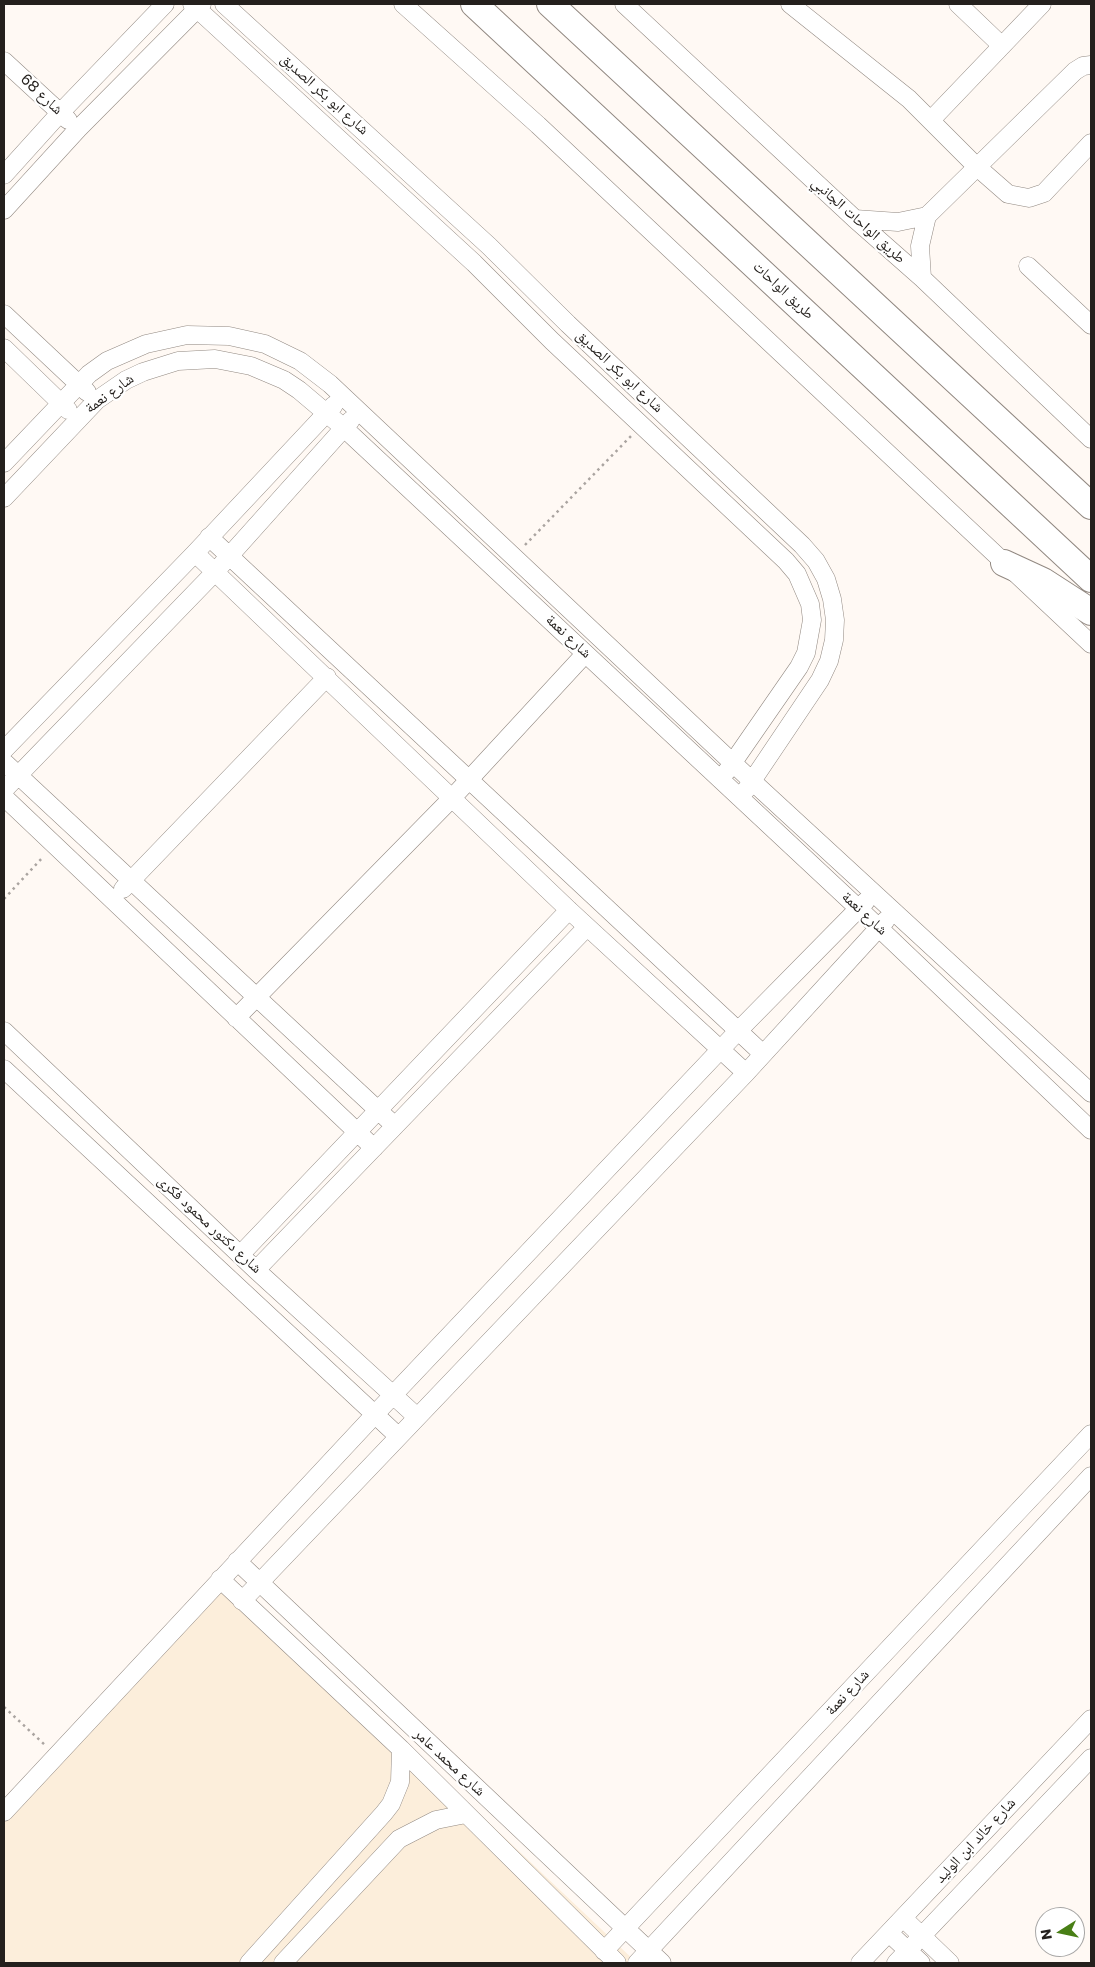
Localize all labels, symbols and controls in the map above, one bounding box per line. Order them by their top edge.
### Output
street label: شارع ابو بكر الصديق [276,51,372,139]
street label: شارع 68 [16,71,66,119]
street label: طريق الواحات الجانبي [807,174,909,268]
street label: طريق الواحات [749,258,817,324]
street label: شارع ابو بكر الصديق [572,327,666,417]
street label: شارع نعمة [82,370,138,418]
street label: شارع نعمة [541,611,595,663]
street label: شارع نعمة [837,888,891,940]
street label: شارع دكتور محمود فكرى [153,1172,265,1278]
street label: شارع نعمة [822,1666,874,1720]
street label: شارع محمد عامر [410,1725,488,1801]
street label: شارع خالد ابن الوليد [932,1795,1020,1887]
north arrow [1035,1907,1085,1957]
text: N [1035,1928,1057,1941]

